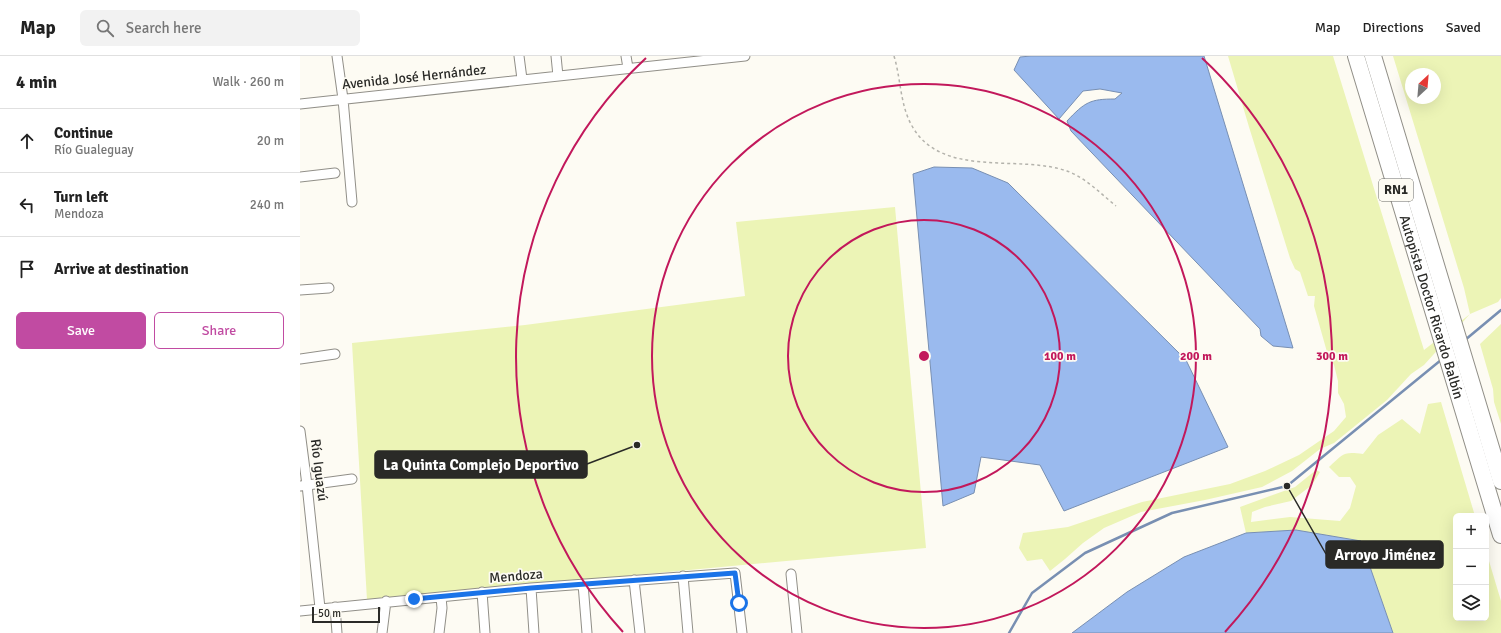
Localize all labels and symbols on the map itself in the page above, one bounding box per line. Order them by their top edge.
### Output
street label: Avenida José Hernández [341,61,487,93]
north arrow [1405,68,1441,104]
road number: RN1 [1379,179,1413,201]
street label: Autopista Doctor Ricardo Balbín [1396,213,1468,401]
centre of rings [917,349,931,363]
text: 100 m [1044,349,1076,364]
text: 200 m [1180,349,1212,364]
text: 300 m [1316,349,1348,364]
street label: Río Iguazú [307,438,331,502]
callout: La Quinta Complejo Deportivo [375,451,587,478]
text: La Quinta Complejo Deportivo [383,456,579,474]
callout: Arroyo Jiménez [1326,541,1443,568]
text: Arroyo Jiménez [1335,546,1436,564]
street label: Mendoza [488,565,544,587]
route end [405,590,423,608]
route start [730,594,748,612]
scale bar [312,605,380,624]

